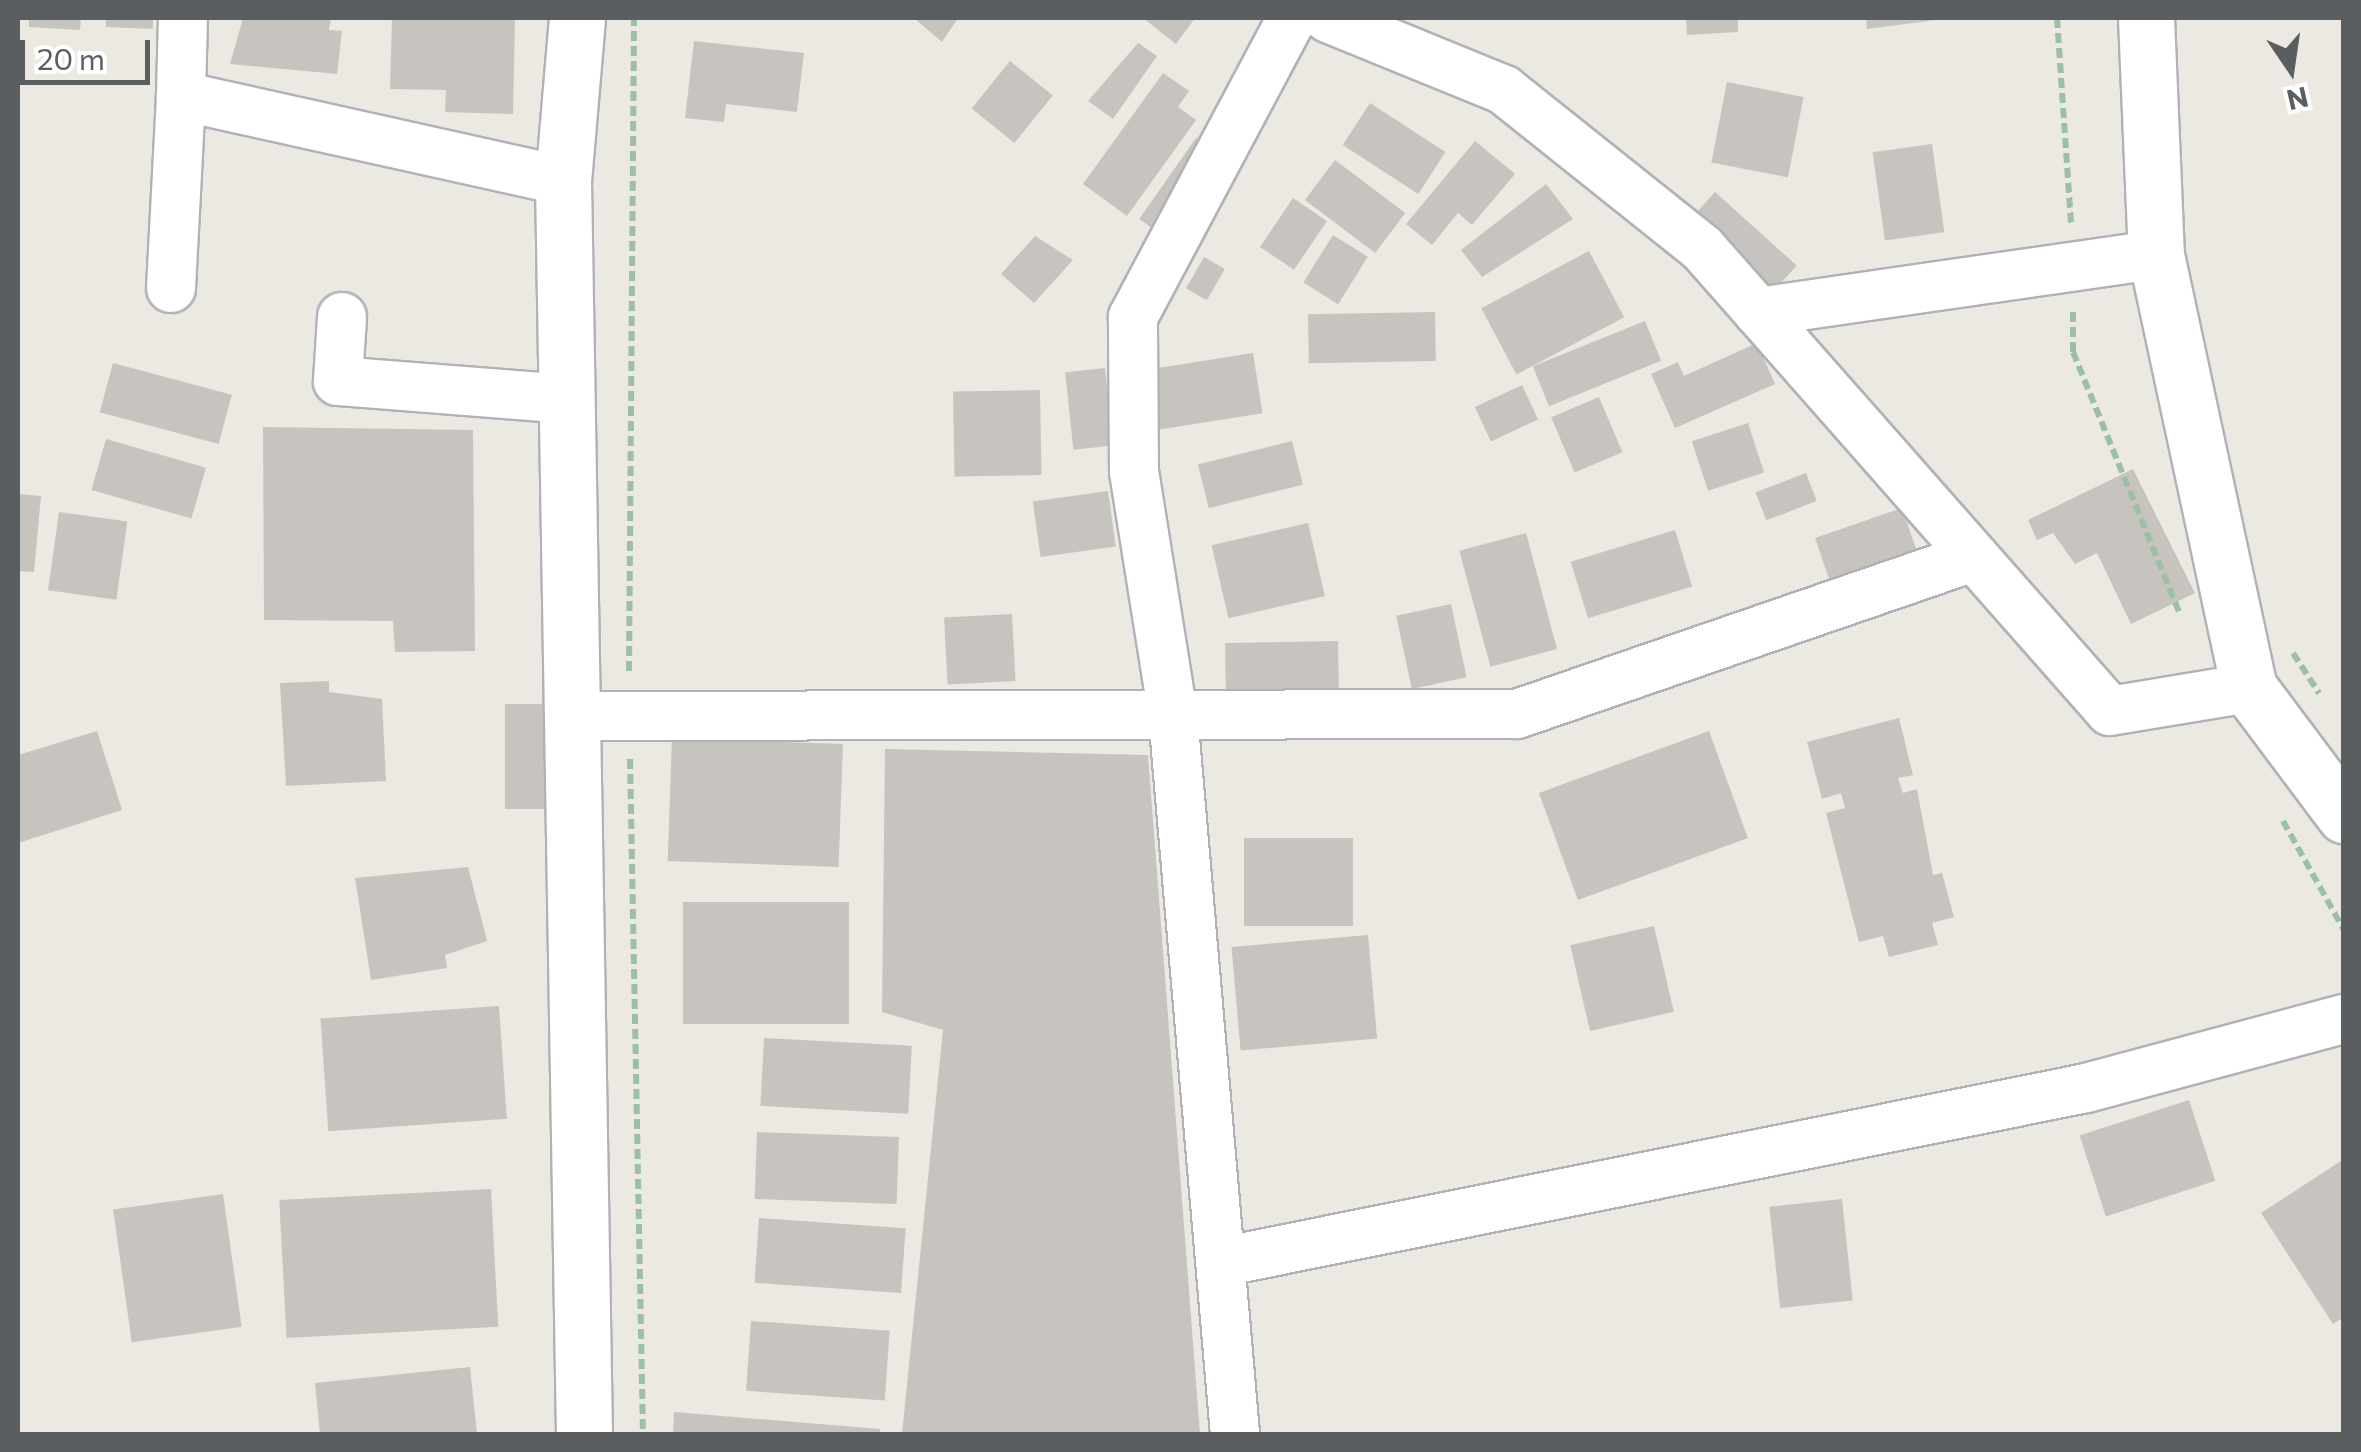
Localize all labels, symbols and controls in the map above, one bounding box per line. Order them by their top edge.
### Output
scale bar [25,20,155,82]
north arrow [2241,20,2341,120]
text: 20 m [37,39,105,76]
text: N [2284,80,2312,118]

